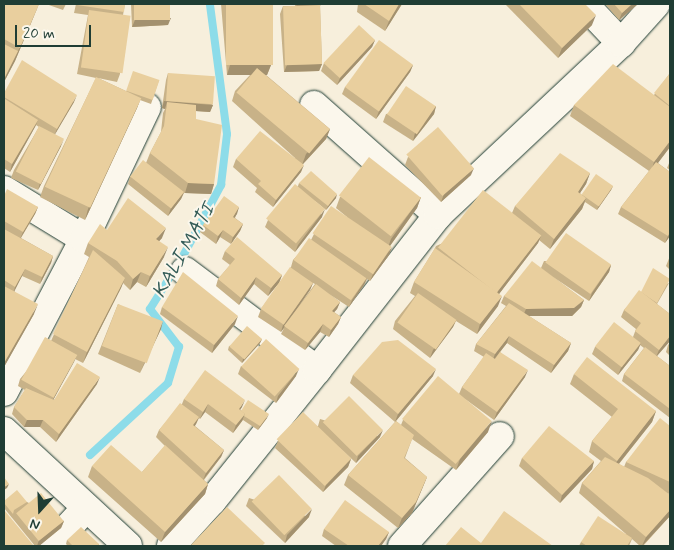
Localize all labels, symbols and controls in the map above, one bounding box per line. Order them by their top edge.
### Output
scale bar [18,15,94,47]
text: 20 m [23,24,55,44]
water label: KALI MATI [146,198,222,304]
north arrow [15,485,65,535]
text: N [27,514,42,534]

